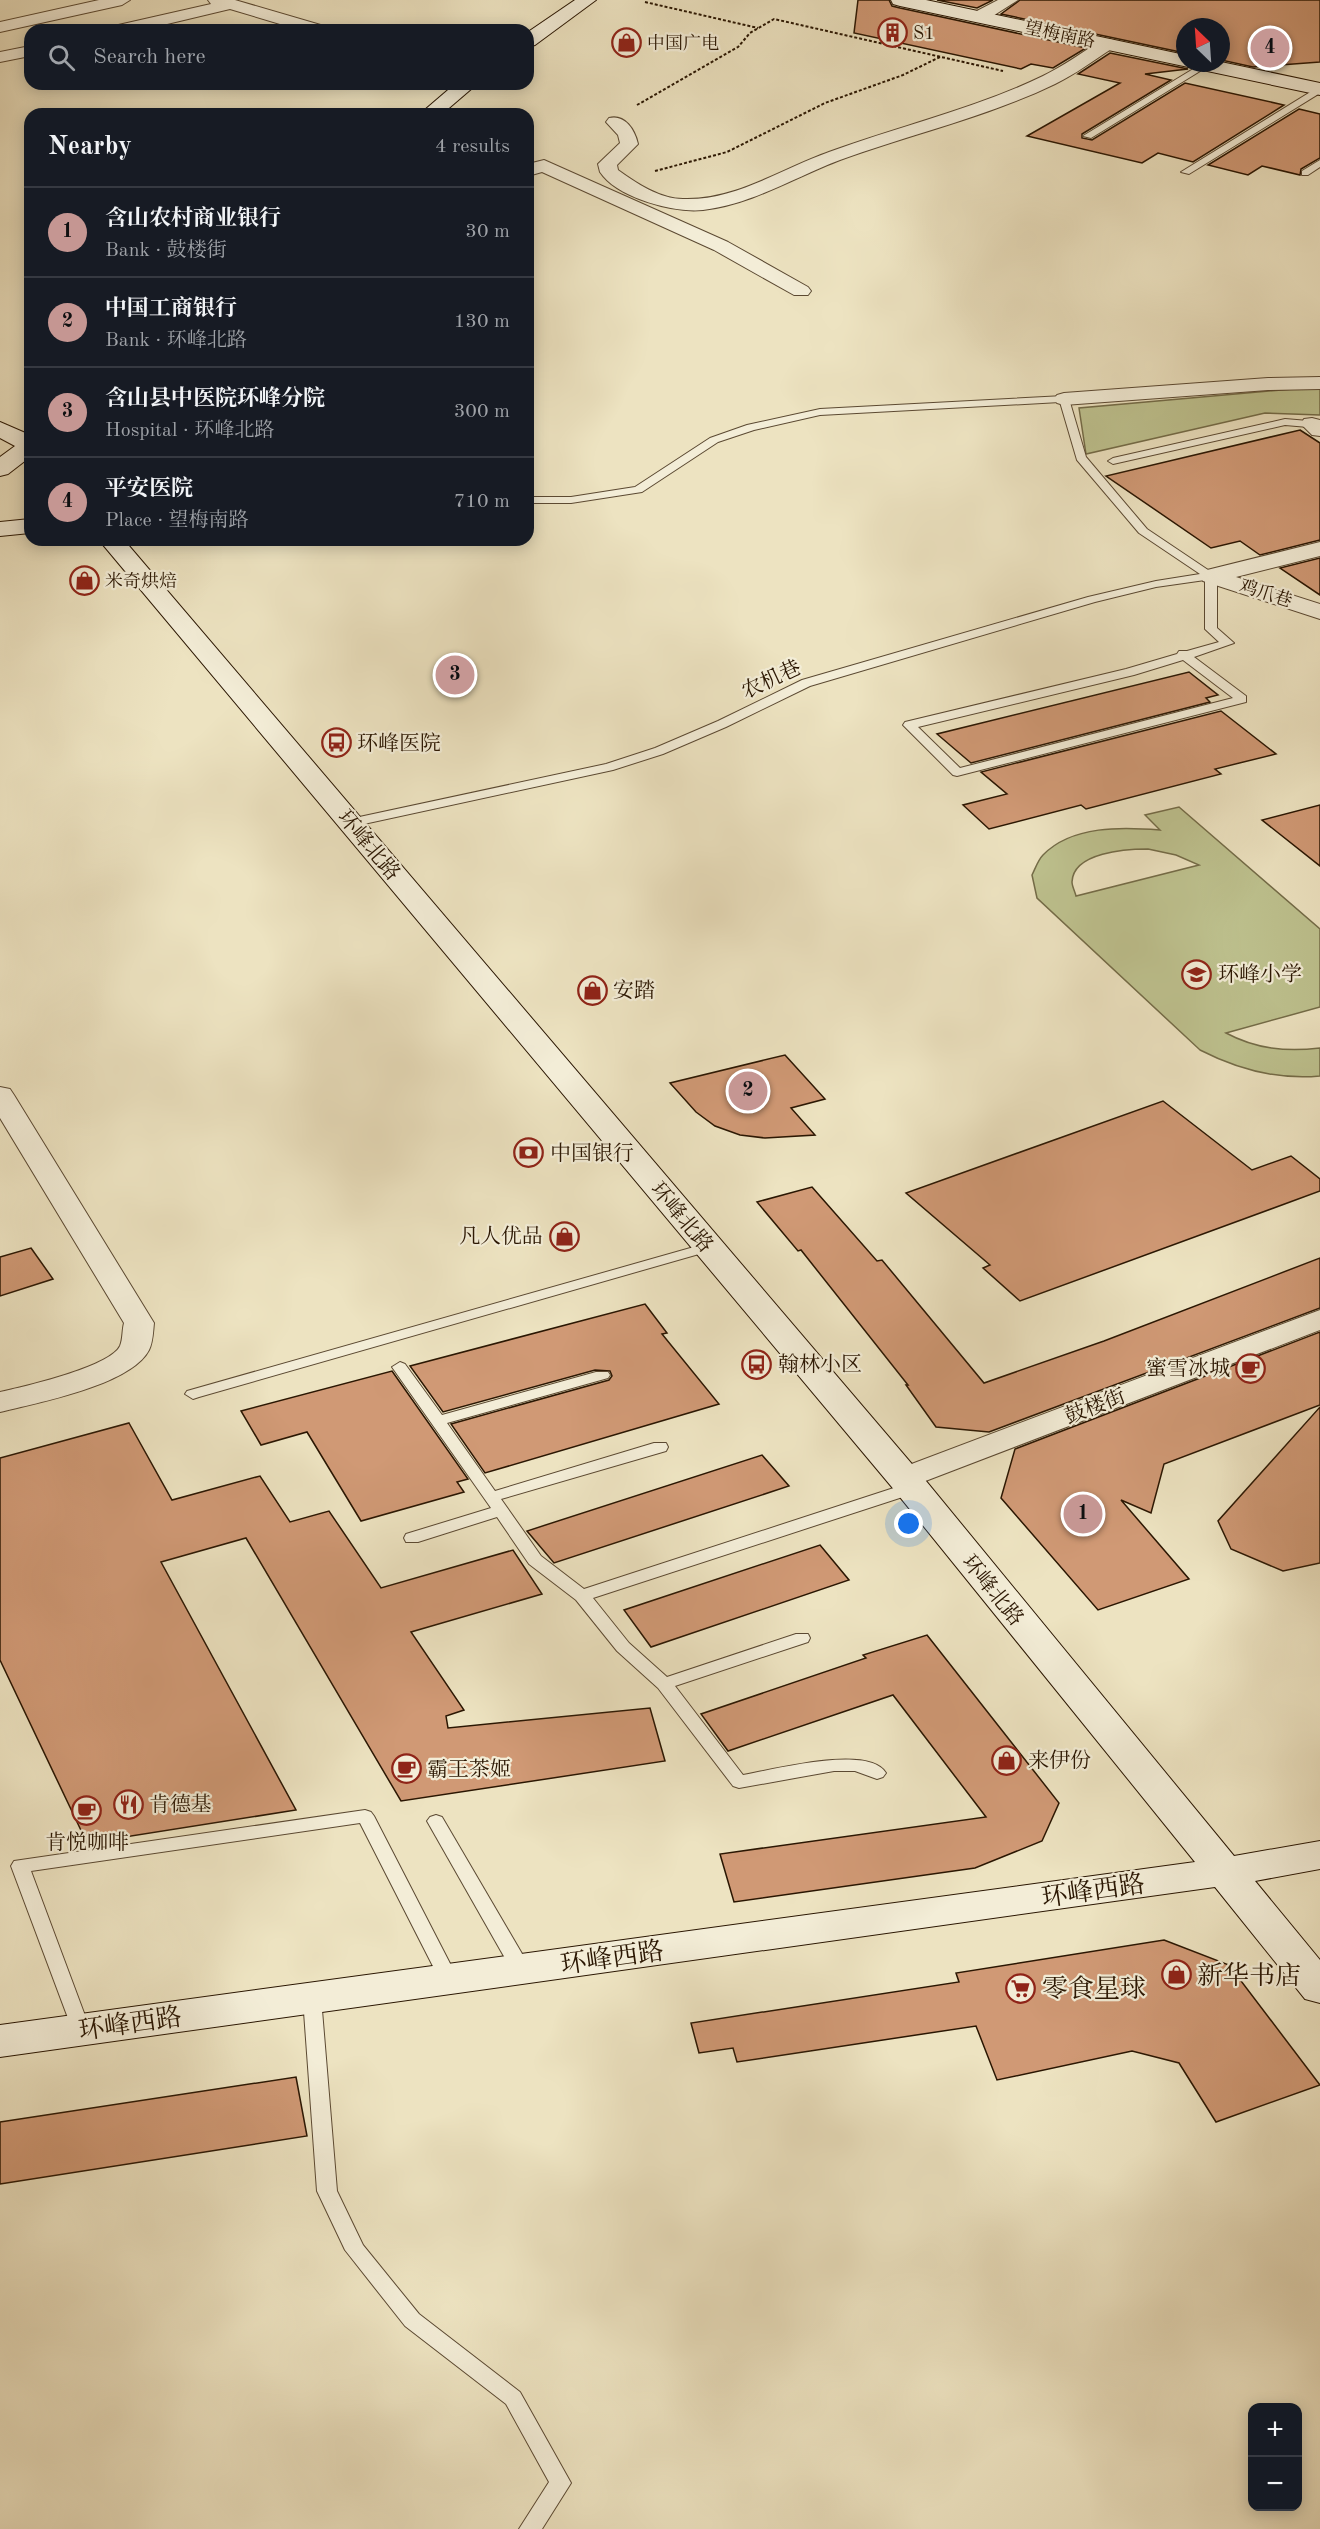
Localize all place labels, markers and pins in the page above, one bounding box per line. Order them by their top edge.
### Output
building icon: S1 [876,17,908,49]
place label: S1 [913,25,935,43]
pin: 4 [1250,26,1290,70]
shop icon: 中国广电 [610,27,642,59]
place label: 中国广电 [647,33,719,53]
shop icon: 米奇烘焙 [68,565,100,597]
place label: 米奇烘焙 [105,571,177,591]
pin: 3 [436,652,474,698]
bus stop icon: 环峰医院 [320,727,352,759]
place label: 环峰医院 [357,732,441,755]
school or university icon: 环峰小学 [1181,958,1213,990]
place label: 环峰小学 [1218,963,1302,986]
shop icon: 安踏 [576,974,608,1006]
place label: 安踏 [613,979,655,1002]
pin: 2 [728,1068,768,1114]
bank icon: 中国银行 [513,1137,545,1169]
place label: 中国银行 [550,1142,634,1165]
shop icon: 凡人优品 [548,1220,580,1252]
place label: 凡人优品 [459,1225,543,1248]
bus stop icon: 翰林小区 [741,1348,773,1380]
cafe icon: 蜜雪冰城 [1235,1352,1267,1384]
place label: 翰林小区 [778,1353,862,1376]
place label: 蜜雪冰城 [1146,1357,1230,1380]
pin: 1 [1064,1492,1102,1537]
shop icon: 来伊份 [991,1744,1023,1776]
place label: 来伊份 [1028,1749,1091,1772]
cafe icon: 霸王茶姬 [390,1753,422,1785]
place label: 霸王茶姬 [427,1758,511,1781]
restaurant icon: 肯德基 [112,1788,144,1820]
place label: 肯德基 [149,1793,212,1816]
cafe icon: 肯悦咖啡 [71,1795,103,1827]
place label: 肯悦咖啡 [45,1831,129,1854]
shop icon: 新华书店 [1160,1959,1192,1991]
place label: 新华书店 [1197,1961,1301,1990]
supermarket icon: 零食星球 [1005,1972,1037,2004]
place label: 零食星球 [1042,1975,1146,2003]

